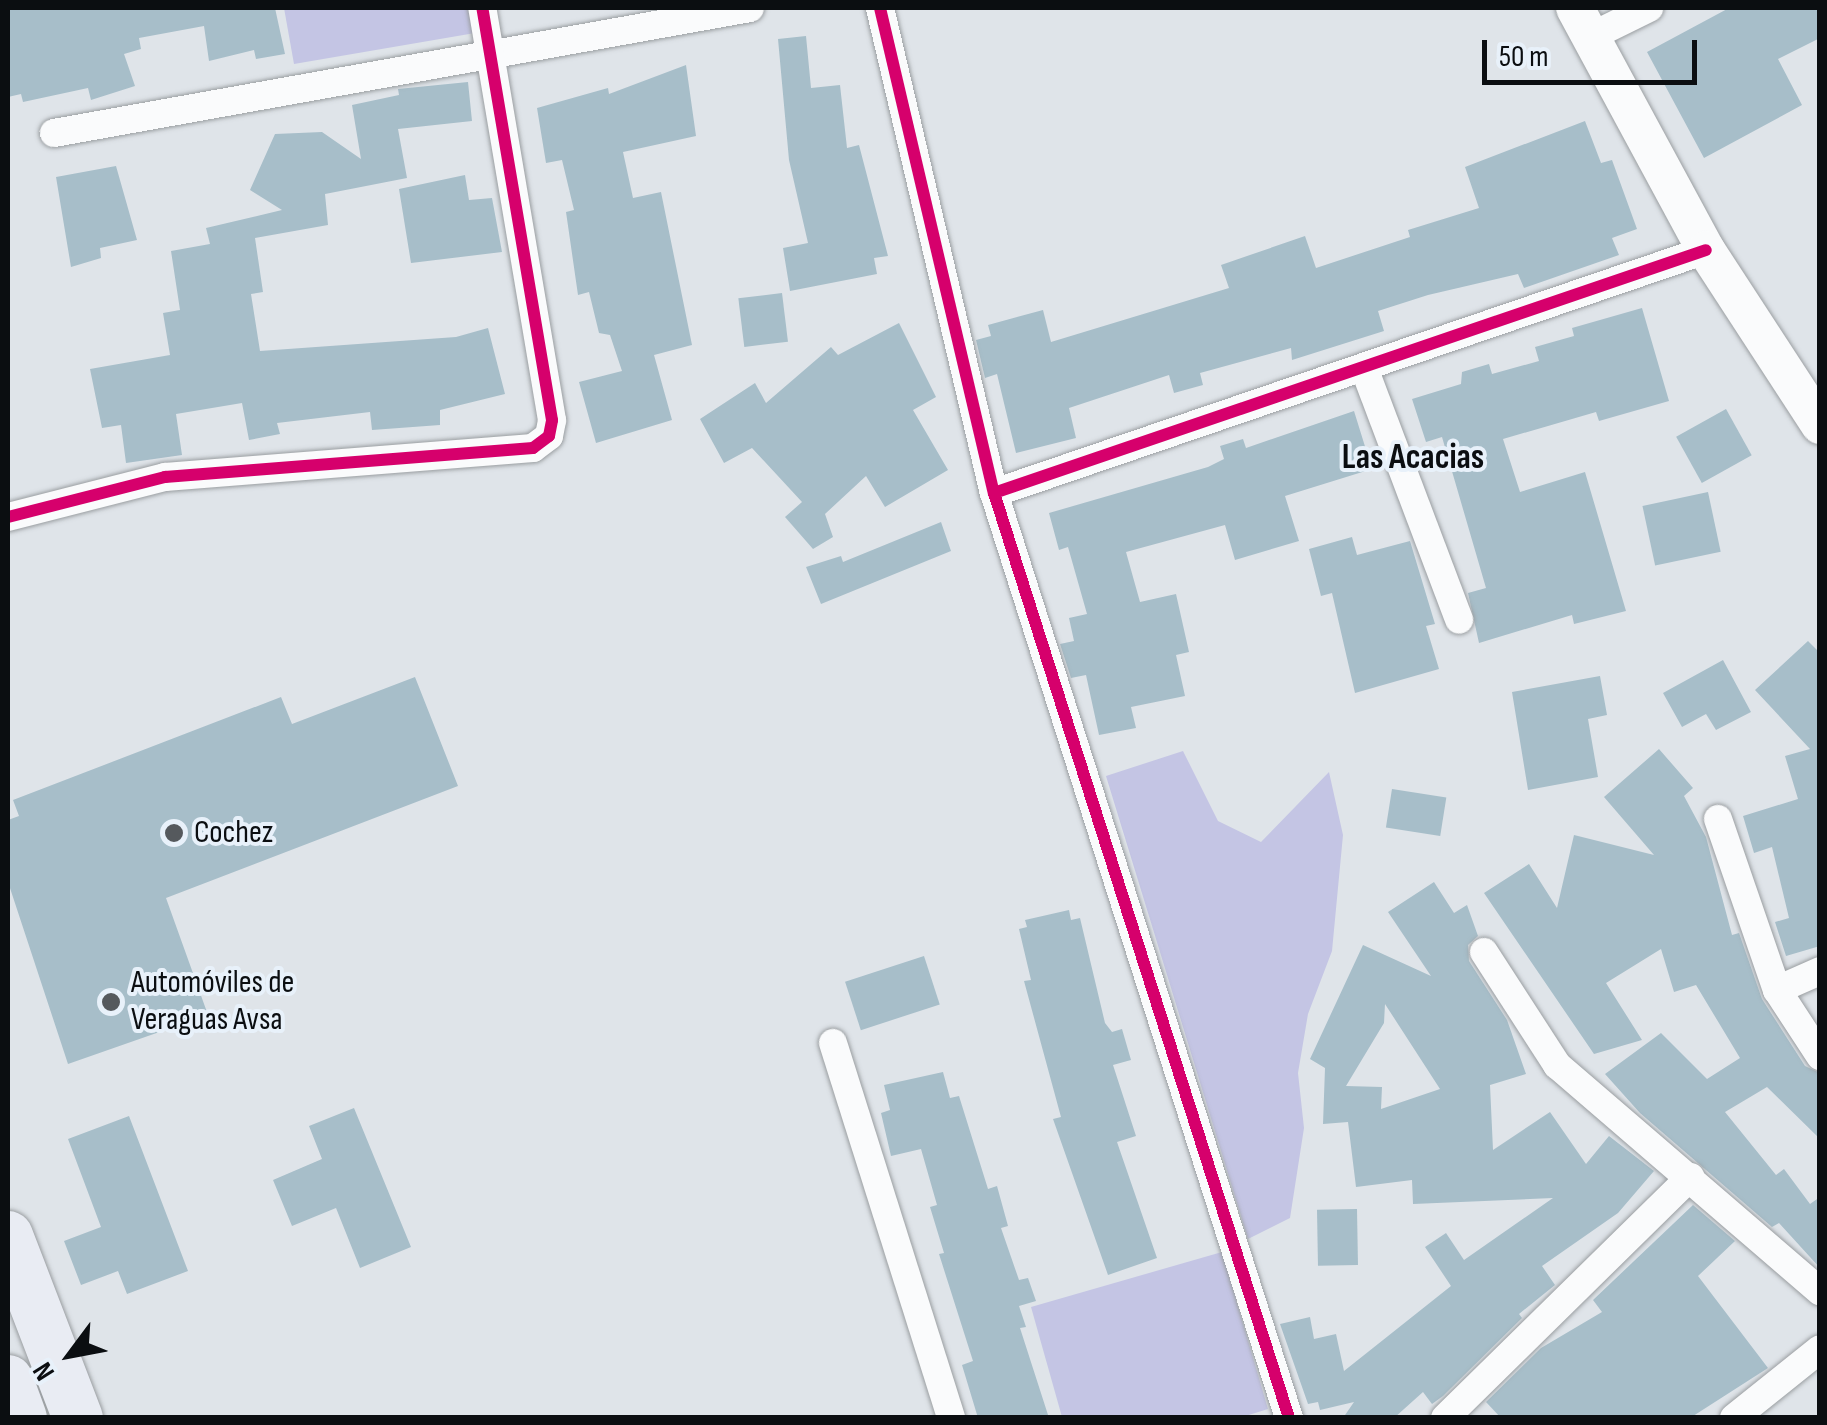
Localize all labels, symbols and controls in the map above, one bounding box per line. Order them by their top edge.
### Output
scale bar [1487,20,1702,82]
text: 50 m [1499,39,1548,75]
district label: Las Acacias [1342,437,1484,479]
place label: Cochez [194,814,273,852]
marker: Cochez [163,822,185,844]
place label: Automóviles de Veraguas Avsa [131,965,294,1040]
marker: Automóviles de Veraguas Avsa [100,991,122,1013]
north arrow [20,1305,120,1405]
text: N [26,1356,62,1386]

